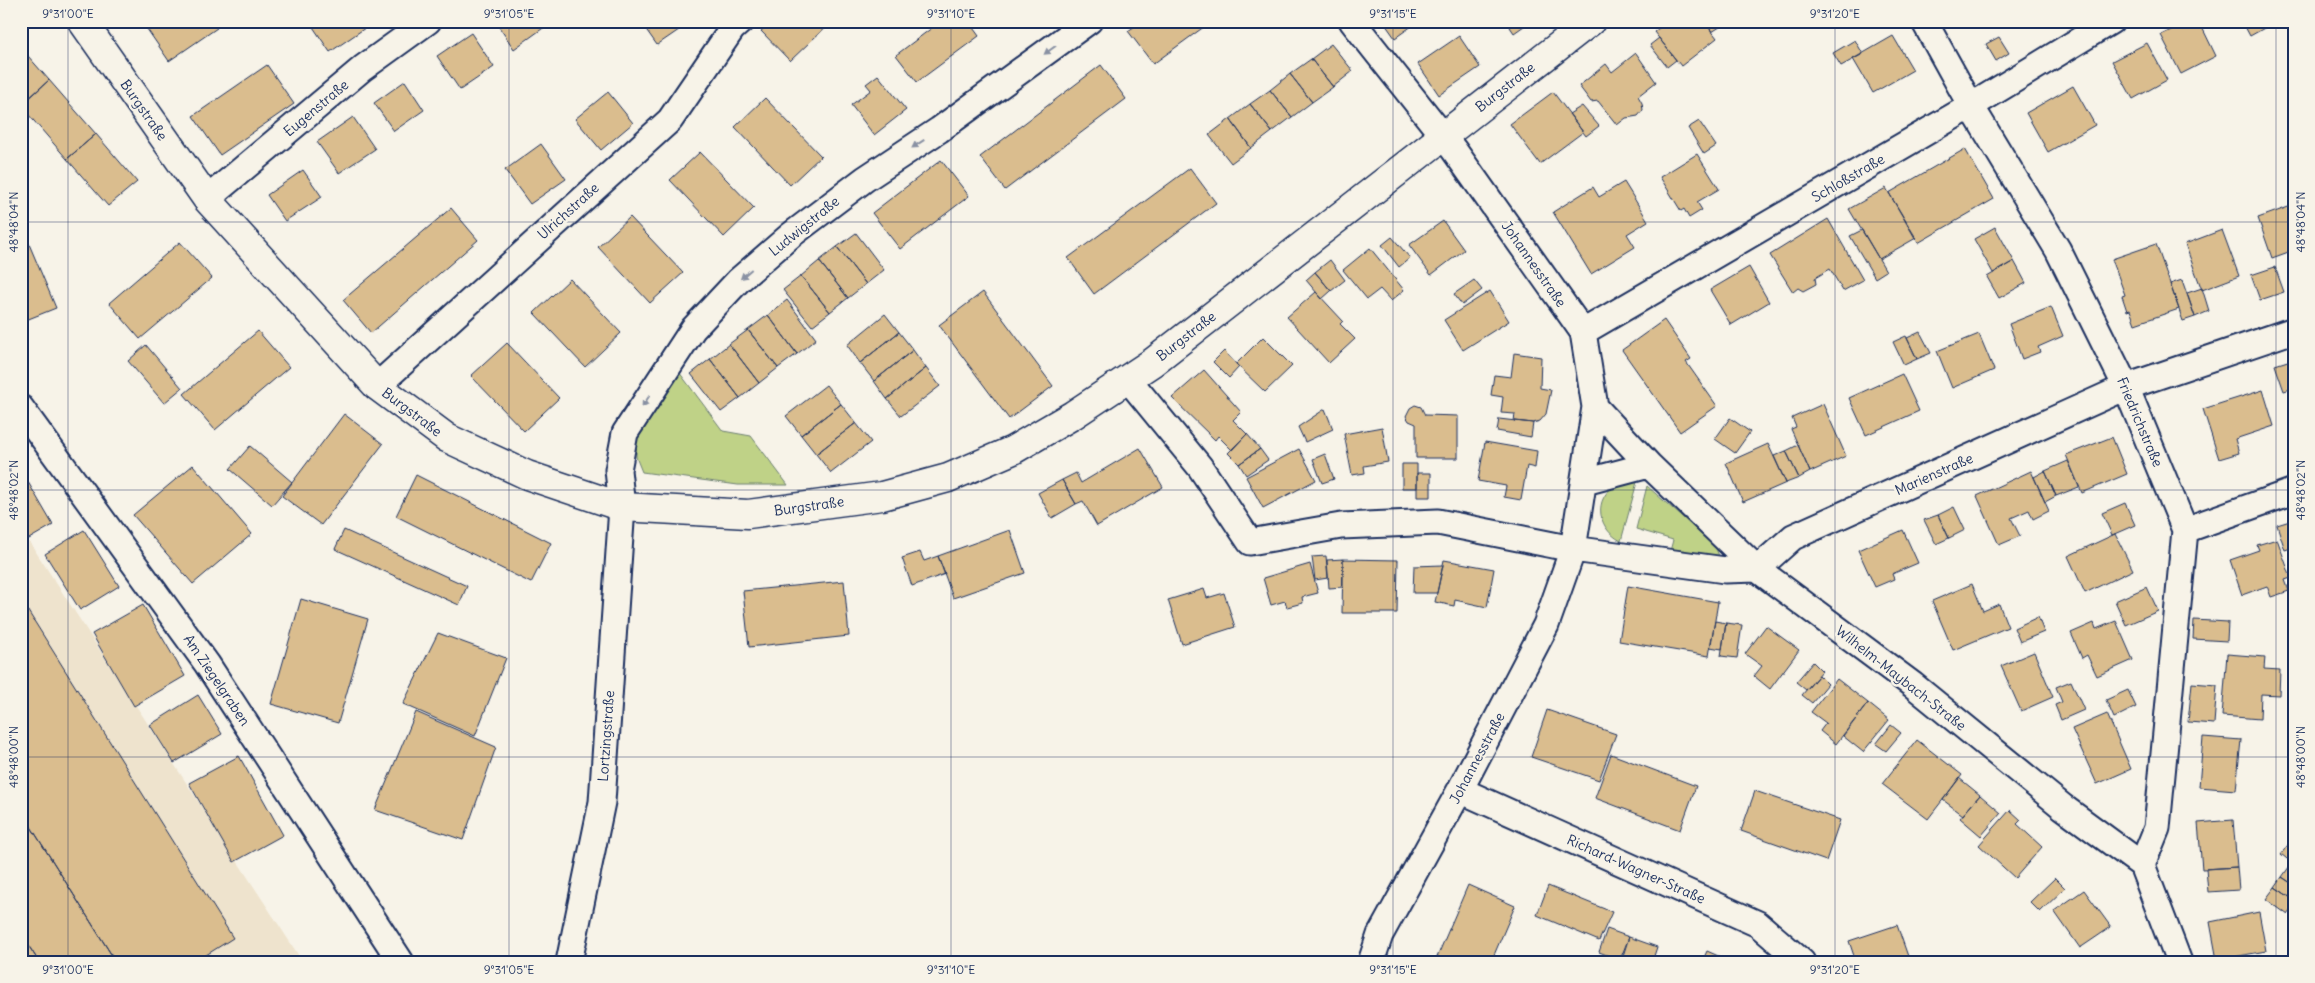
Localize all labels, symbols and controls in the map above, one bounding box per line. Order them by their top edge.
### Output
text: 9°31'00"E [42,6,94,21]
text: 9°31'05"E [484,6,534,21]
text: 9°31'10"E [927,6,975,21]
text: 9°31'15"E [1369,6,1417,21]
text: 9°31'20"E [1810,6,1860,21]
one-way arrow [1043,45,1057,55]
street label: Burgstraße [1472,58,1538,116]
street label: Burgstraße [116,76,172,144]
street label: Eugenstraße [280,76,352,140]
one-way arrow [911,139,924,149]
street label: Schloßstraße [1808,150,1888,206]
street label: Ulrichstraße [534,179,602,243]
text: 48°48'04"N [6,192,21,252]
street label: Ludwigstraße [765,192,843,260]
text: 48°48'04"N [2293,192,2308,252]
street label: Johannesstraße [1498,217,1570,311]
one-way arrow [740,268,753,279]
street label: Burgstraße [1153,307,1219,365]
street label: Friedrichstraße [2113,374,2167,470]
street label: Burgstraße [378,384,446,440]
one-way arrow [641,394,651,407]
street label: Marienstraße [1892,449,1976,499]
text: 48°48'02"N [6,460,21,520]
text: 48°48'02"N [2293,460,2308,520]
street label: Burgstraße [773,492,845,520]
street label: Wilhelm-Maybach-Straße [1832,622,1970,734]
street label: Am Ziegelgraben [180,631,254,729]
street label: Lortzingstraße [594,690,618,782]
street label: Johannesstraße [1445,709,1509,807]
text: 48°48'00"N [6,726,21,788]
text: 48°48'00"N [2293,726,2308,788]
street label: Richard-Wagner-Straße [1564,830,1708,908]
text: 9°31'00"E [42,962,94,977]
text: 9°31'05"E [484,962,534,977]
text: 9°31'10"E [927,962,975,977]
text: 9°31'15"E [1369,962,1417,977]
text: 9°31'20"E [1810,962,1860,977]

